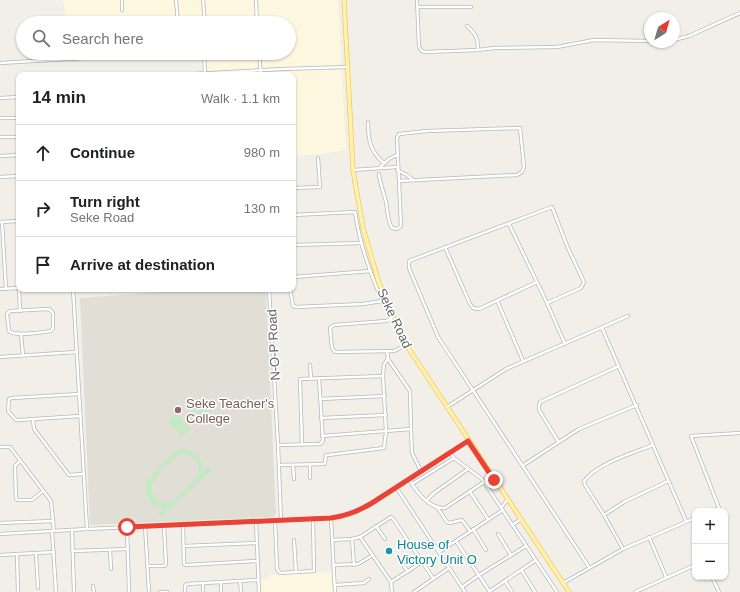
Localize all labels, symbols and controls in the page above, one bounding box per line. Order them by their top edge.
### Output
north arrow [644,12,680,48]
search box [16,16,296,60]
icon: search [30,27,52,49]
text: Search here [62,30,144,47]
text: 14 min [32,88,86,107]
text: Walk · 1.1 km [201,91,280,106]
icon: ahead [32,142,54,164]
text: Continue [70,144,135,161]
text: 980 m [244,145,280,160]
text: Turn right [70,193,140,210]
icon: right [32,198,54,220]
text: 130 m [244,201,280,216]
text: Seke Road [70,210,134,225]
icon: arrive [32,254,54,276]
text: Arrive at destination [70,256,215,273]
street label: Seke Road [374,286,415,351]
street label: N-O-P Road [264,309,283,381]
place label: Seke Teacher's College [186,396,275,426]
marker: Seke Teacher's College [173,405,183,415]
route end [485,471,503,489]
map controls [692,508,728,580]
button: + [692,508,728,544]
route start [118,518,136,536]
place label: House of Victory Unit O [397,537,477,567]
button: − [692,544,728,580]
marker: House of Victory Unit O [384,546,394,556]

